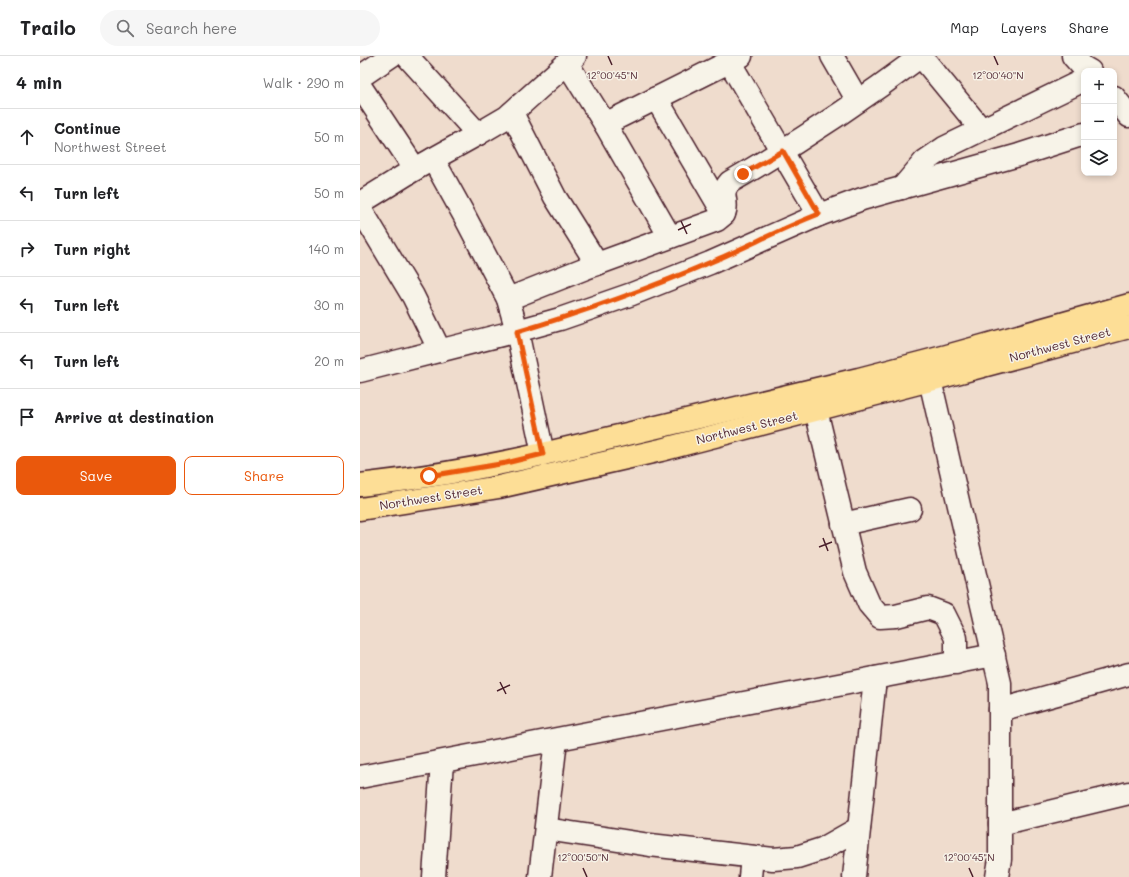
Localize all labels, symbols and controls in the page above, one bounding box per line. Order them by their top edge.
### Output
search box [100,10,380,46]
text: Trailo [20,15,76,40]
icon: search [114,17,136,39]
text: Search here [146,18,237,38]
text: Map [950,18,979,37]
text: Layers [1001,18,1047,37]
text: Share [1069,18,1109,37]
text: 12°00'45"N [586,68,638,82]
text: 12°00'40"N [972,68,1024,82]
map controls [1081,68,1117,176]
button: + [1081,68,1117,104]
text: 4 min [16,71,62,93]
text: Walk · 290 m [263,74,344,91]
button: − [1081,104,1117,140]
text: Continue [54,118,121,138]
icon: ahead [16,126,38,148]
text: 50 m [314,128,344,145]
text: Northwest Street [54,138,167,155]
button: layers [1081,140,1117,176]
route end [734,165,752,183]
icon: left [16,182,38,204]
text: Turn left [54,183,119,203]
text: 50 m [314,184,344,201]
icon: right [16,238,38,260]
text: Turn right [54,239,131,259]
text: 140 m [308,240,344,257]
icon: left [16,294,38,316]
text: Turn left [54,295,119,315]
text: 30 m [314,296,344,313]
street label: Northwest Street [1007,323,1112,365]
icon: left [16,350,38,372]
text: Turn left [54,351,119,371]
text: 20 m [314,352,344,369]
icon: arrive [16,406,38,428]
text: Arrive at destination [54,407,214,427]
street label: Northwest Street [694,407,799,447]
button: Save [16,456,176,495]
button: Share [184,456,344,495]
route start [420,467,438,485]
street label: Northwest Street [378,481,483,513]
text: 12°00'50"N [557,850,609,864]
text: 12°00'45"N [943,850,995,864]

